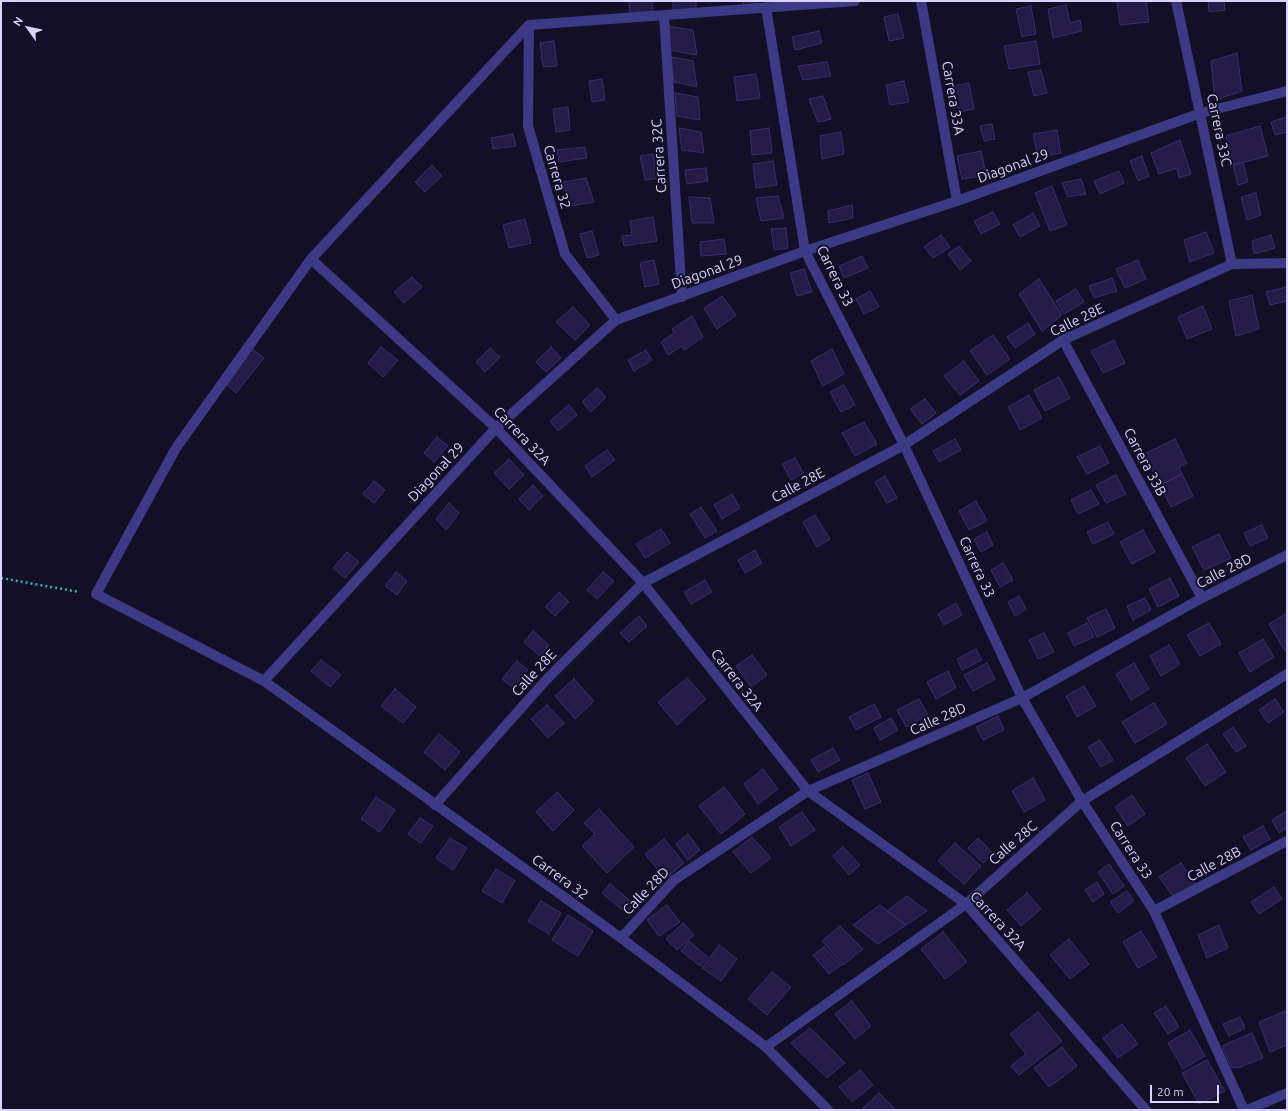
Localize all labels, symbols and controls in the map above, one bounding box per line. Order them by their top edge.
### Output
north arrow [8,8,48,48]
text: N [11,15,25,28]
street label: Carrera 33A [938,60,968,136]
street label: Carrera 33C [1203,92,1235,168]
street label: Carrera 32C [648,118,670,194]
street label: Carrera 32 [540,143,574,211]
street label: Diagonal 29 [975,145,1051,187]
street label: Carrera 33 [813,243,857,309]
street label: Diagonal 29 [669,251,745,293]
street label: Calle 28E [1047,300,1107,340]
street label: Carrera 32A [490,403,554,469]
street label: Carrera 33B [1120,425,1170,499]
street label: Diagonal 29 [404,439,468,505]
street label: Calle 28E [769,464,827,506]
street label: Carrera 33 [956,534,998,600]
street label: Calle 28D [1194,550,1254,592]
street label: Carrera 32A [707,645,767,715]
street label: Calle 28E [508,646,560,700]
street label: Calle 28D [907,699,969,739]
street label: Calle 28C [985,817,1041,869]
street label: Carrera 33 [1106,818,1156,882]
street label: Calle 28B [1184,843,1244,885]
street label: Carrera 32 [529,851,591,903]
street label: Calle 28D [619,864,673,918]
street label: Carrera 32A [966,888,1030,954]
scale bar [1152,1077,1221,1103]
text: 20 m [1157,1085,1184,1098]

